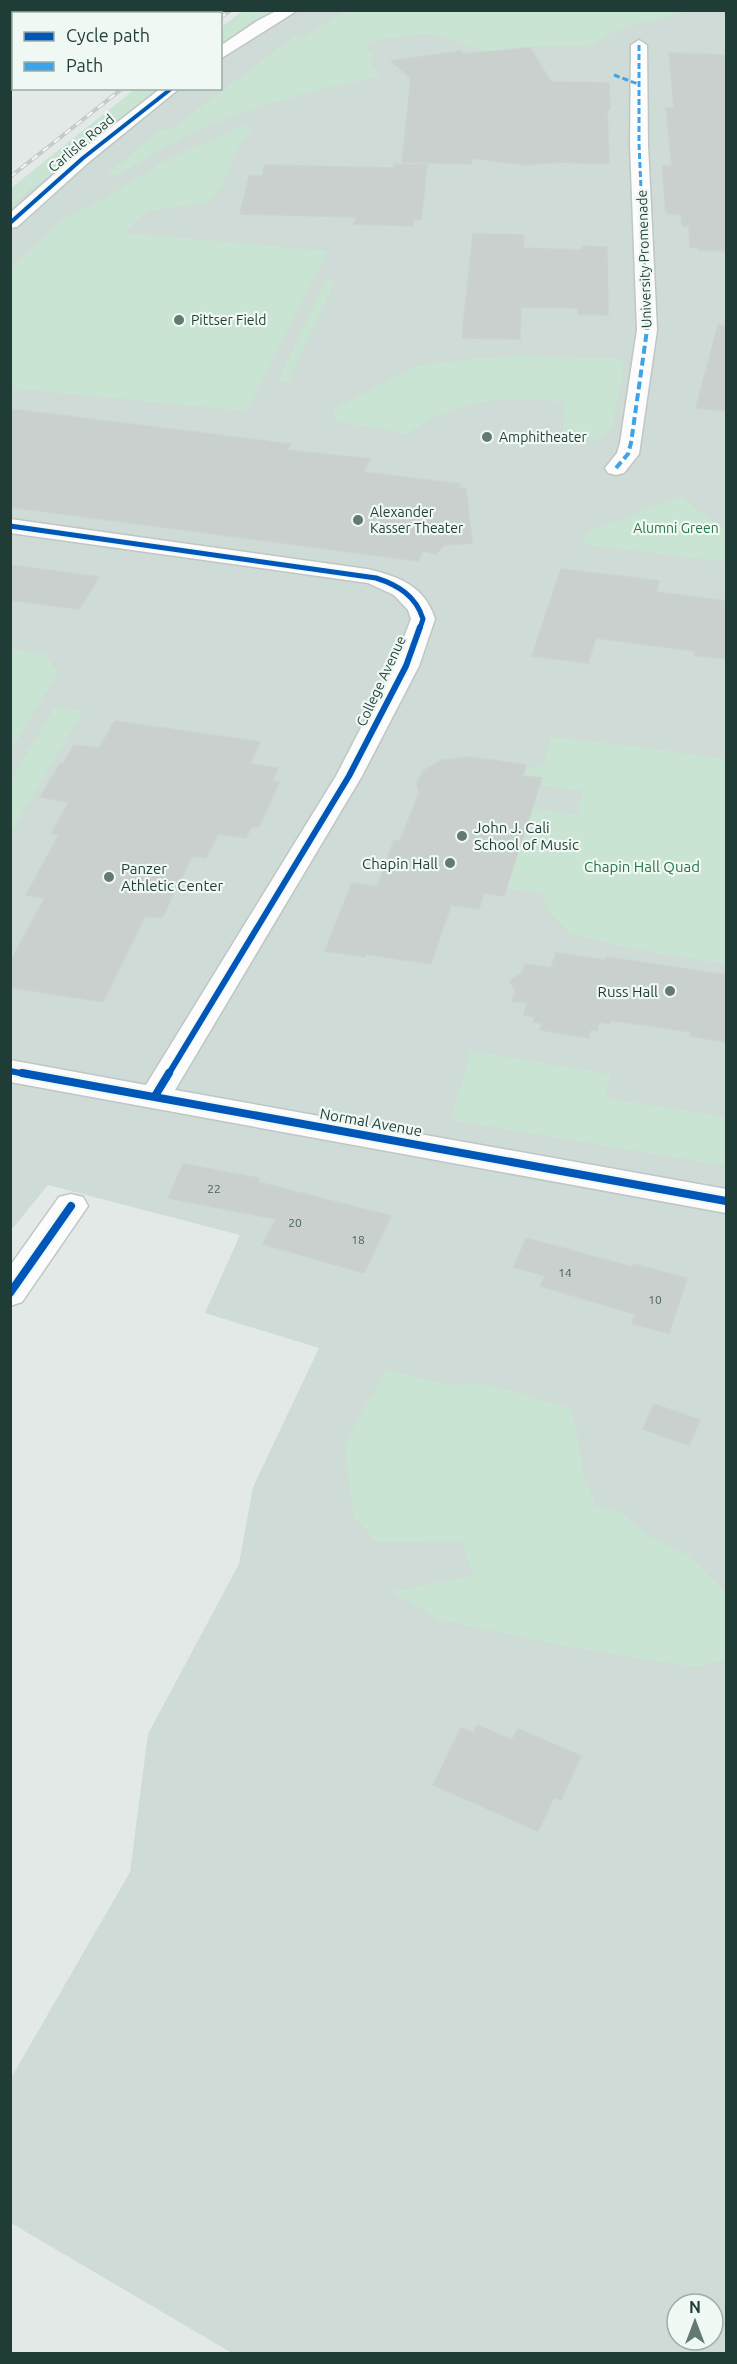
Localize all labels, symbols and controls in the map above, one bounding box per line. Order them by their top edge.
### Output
legend [12,12,222,90]
text: Cycle path [66,25,150,45]
text: Path [66,55,103,75]
street label: Carlisle Road [45,111,117,175]
street label: University Promenade [634,190,654,328]
place label: Pittser Field [191,312,266,328]
marker: Pittser Field [172,313,186,327]
place label: Amphitheater [499,429,587,445]
marker: Amphitheater [480,430,494,444]
place label: Alexander Kasser Theater [370,504,464,536]
marker: Alexander Kasser Theater [351,513,365,527]
park label: Alumni Green [633,520,719,536]
street label: College Avenue [353,633,409,729]
place label: John J. Cali School of Music [474,819,579,853]
marker: John J. Cali School of Music [455,829,469,843]
place label: Chapin Hall [362,855,438,872]
marker: Chapin Hall [443,856,457,870]
park label: Chapin Hall Quad [584,858,700,875]
place label: Panzer Athletic Center [121,860,224,894]
marker: Panzer Athletic Center [102,870,116,884]
place label: Russ Hall [598,983,658,1000]
marker: Russ Hall [663,984,677,998]
street label: Normal Avenue [318,1105,424,1139]
house number: 22 [207,1182,221,1195]
house number: 20 [288,1216,302,1229]
house number: 18 [351,1233,365,1246]
house number: 14 [558,1266,572,1279]
house number: 10 [648,1293,662,1306]
north arrow [665,2292,725,2352]
text: N [689,2298,701,2316]

